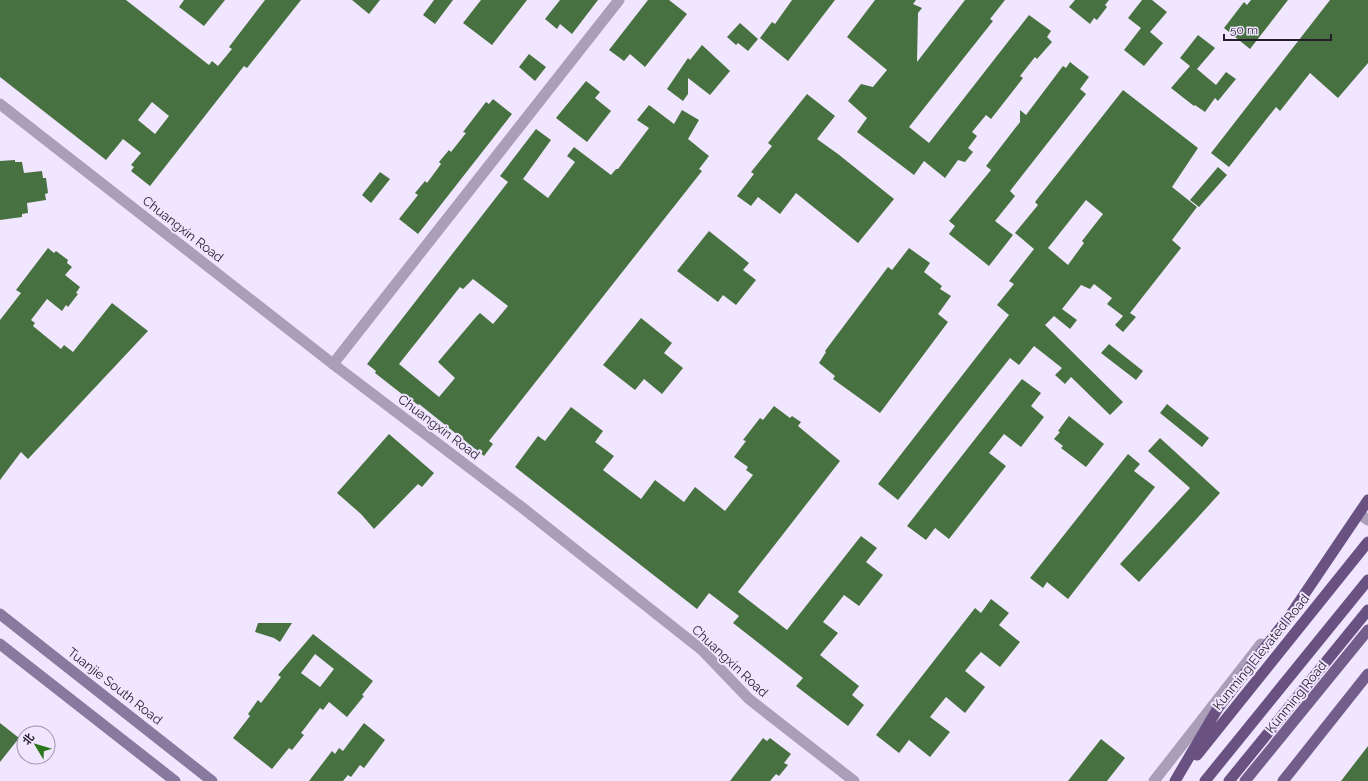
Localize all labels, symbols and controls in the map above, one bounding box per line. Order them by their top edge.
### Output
scale bar [1224,16,1331,42]
text: 50 m [1230,23,1258,37]
street label: Chuangxin Road [140,193,226,265]
street label: Chuangxin Road [395,391,483,463]
street label: Kunming Elevated Road [1210,591,1312,713]
street label: Chuangxin Road [689,622,771,700]
street label: Tuanjie South Road [65,644,165,728]
street label: Kunming Road [1262,658,1330,736]
north arrow [16,725,56,765]
text: 北 [20,731,37,747]

